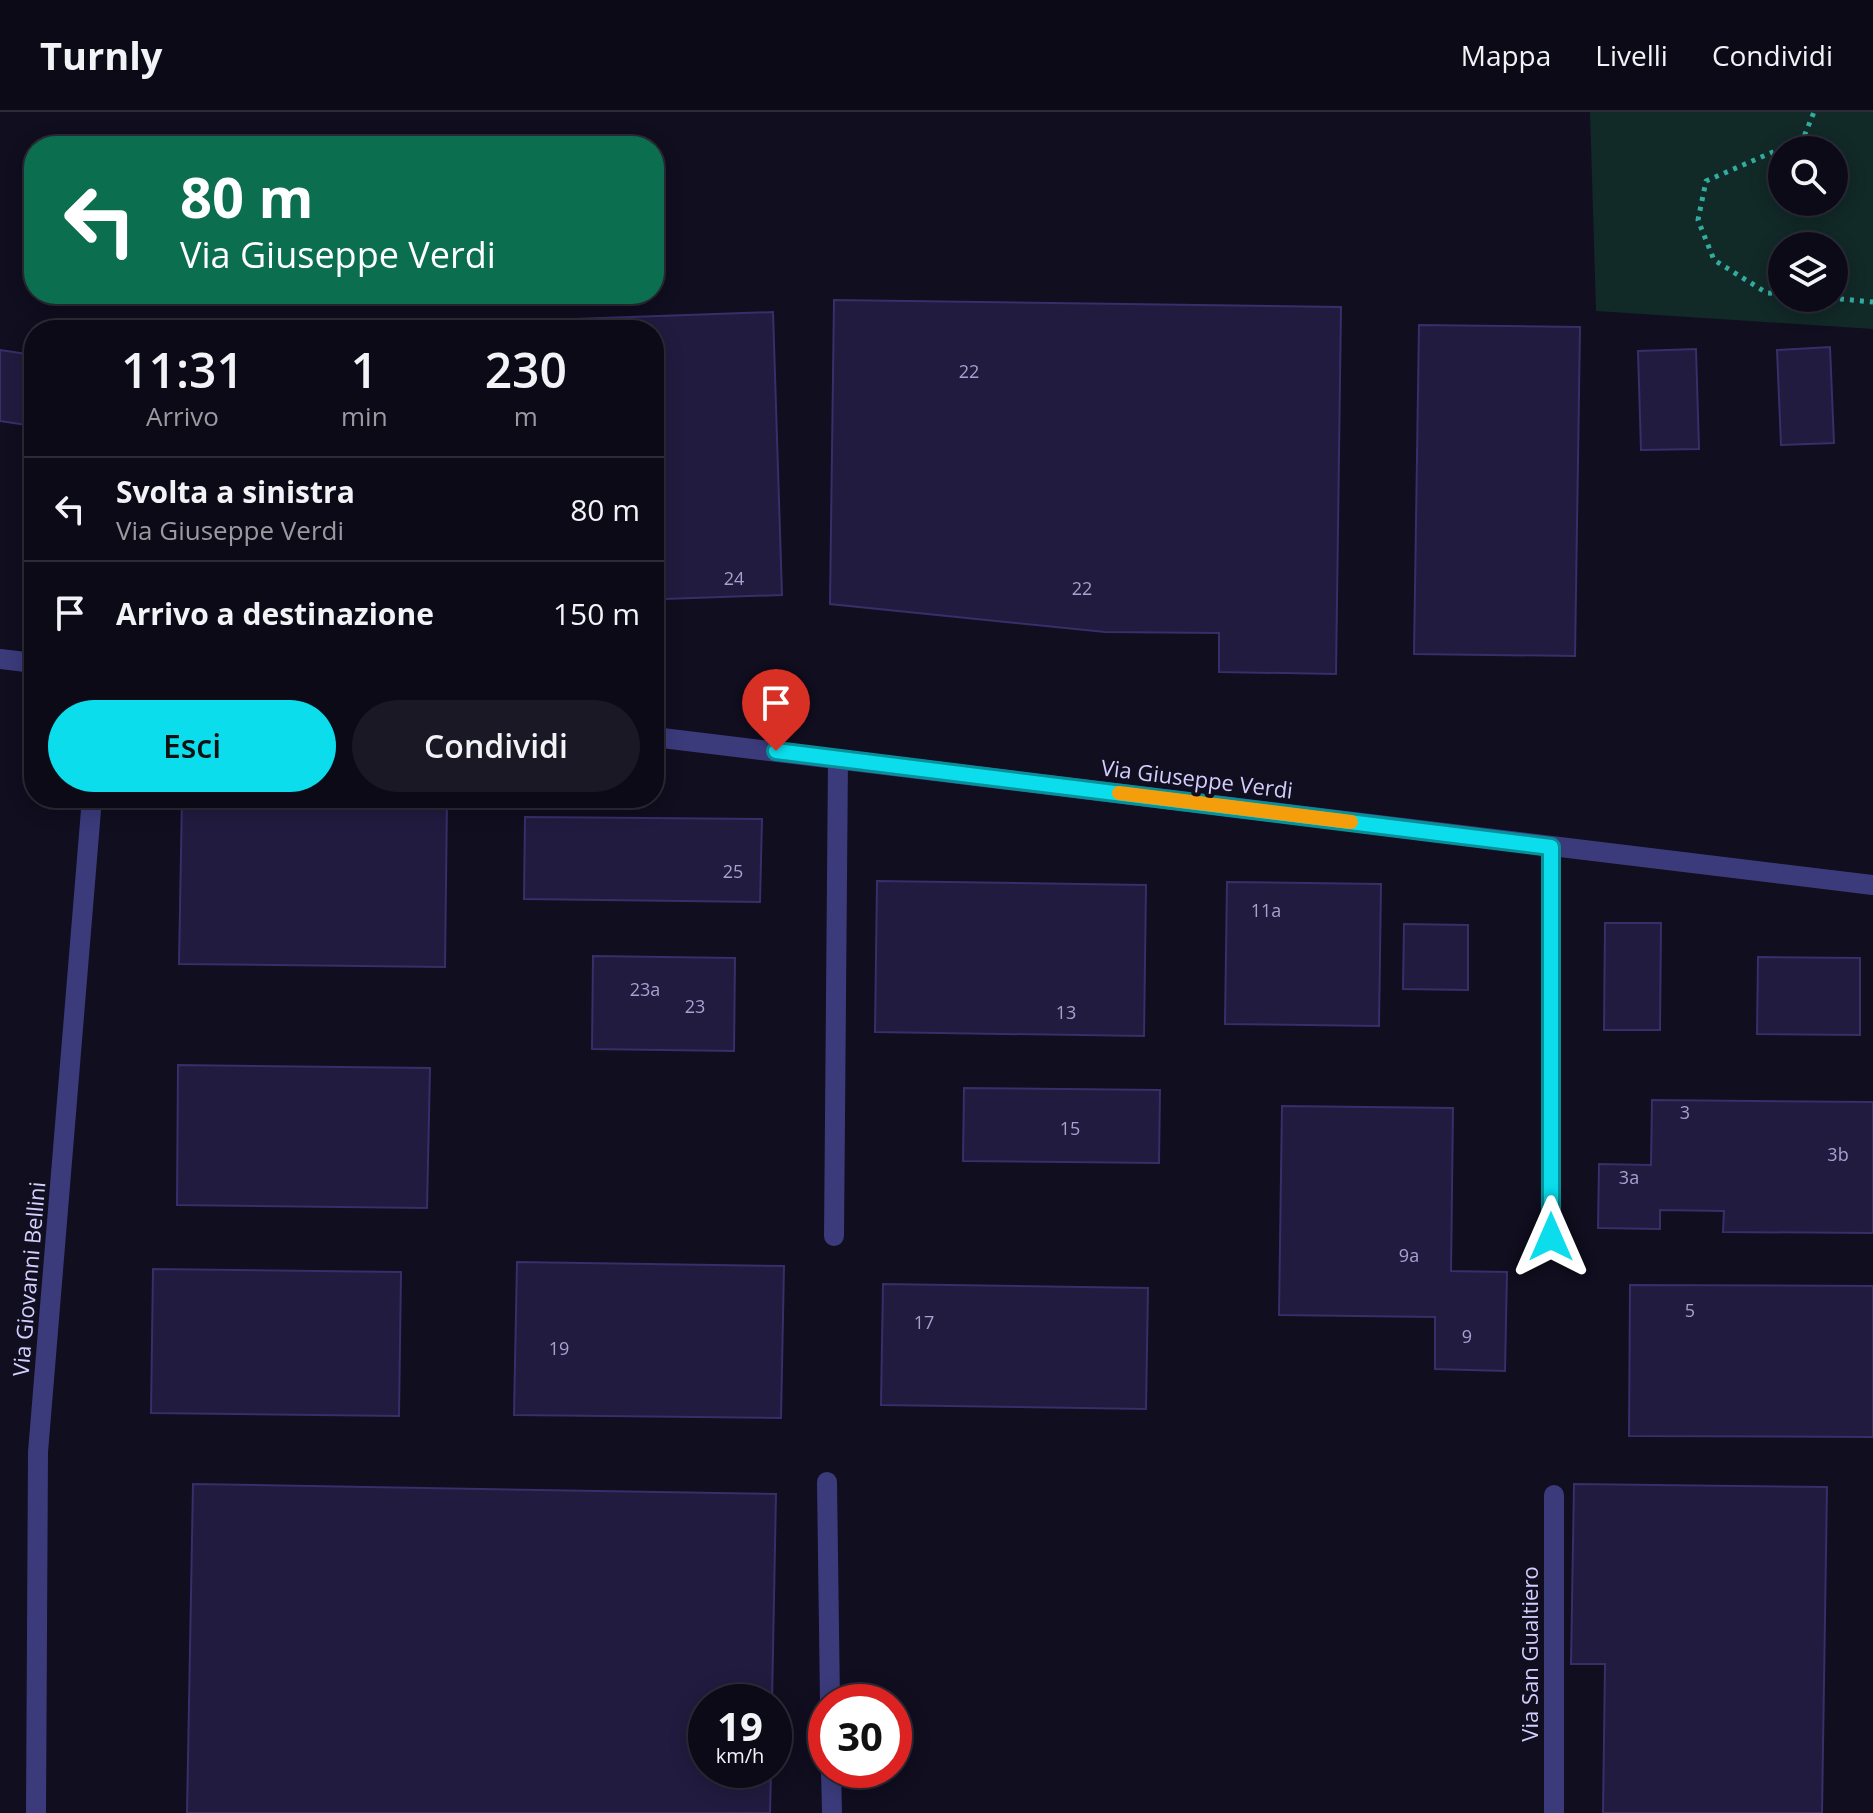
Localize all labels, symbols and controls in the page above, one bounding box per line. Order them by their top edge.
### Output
text: Turnly [40,29,162,81]
text: Mappa [1461,36,1551,74]
text: Livelli [1595,36,1668,74]
text: Condividi [1712,36,1833,74]
map controls [1768,136,1848,312]
button: search [1768,136,1848,216]
text: 80 m [180,158,314,234]
icon: left [48,168,152,272]
text: Via Giuseppe Verdi [180,230,496,279]
button: layers [1768,232,1848,312]
text: 11:31 [121,337,244,402]
text: 1 [351,337,378,402]
text: 230 [485,337,567,402]
house number: 22 [959,359,979,383]
text: Arrivo [146,398,219,434]
text: min [341,398,388,434]
text: m [514,398,538,434]
text: Svolta a sinistra [116,471,355,512]
icon: left [48,487,92,531]
text: 80 m [570,489,640,530]
text: Via Giuseppe Verdi [116,512,344,548]
house number: 24 [724,566,744,590]
house number: 22 [1072,576,1092,600]
icon: arrive [48,591,92,635]
text: Arrivo a destinazione [116,593,434,634]
text: 150 m [553,593,640,634]
pin [742,669,810,751]
icon: arrive [754,681,798,725]
button: Esci [48,700,336,792]
button: Condividi [352,700,640,792]
street label: Via Giuseppe Verdi [1100,751,1295,805]
house number: 25 [723,859,743,883]
house number: 11a [1251,898,1281,922]
house number: 23a [630,977,660,1001]
house number: 23 [685,994,705,1018]
house number: 13 [1056,1000,1076,1024]
house number: 3 [1680,1100,1690,1124]
house number: 15 [1060,1116,1080,1140]
house number: 3b [1827,1142,1849,1166]
house number: 3a [1619,1165,1639,1189]
street label: Via Giovanni Bellini [5,1180,51,1377]
position arrow [1509,1195,1593,1279]
house number: 9a [1399,1243,1419,1267]
house number: 5 [1685,1298,1695,1322]
house number: 17 [914,1310,934,1334]
house number: 9 [1462,1324,1472,1348]
house number: 19 [549,1336,569,1360]
street label: Via San Gualtiero [1514,1566,1544,1742]
speed limit sign: 30 [808,1684,912,1788]
text: 19 [717,1698,763,1753]
text: km/h [716,1742,764,1769]

